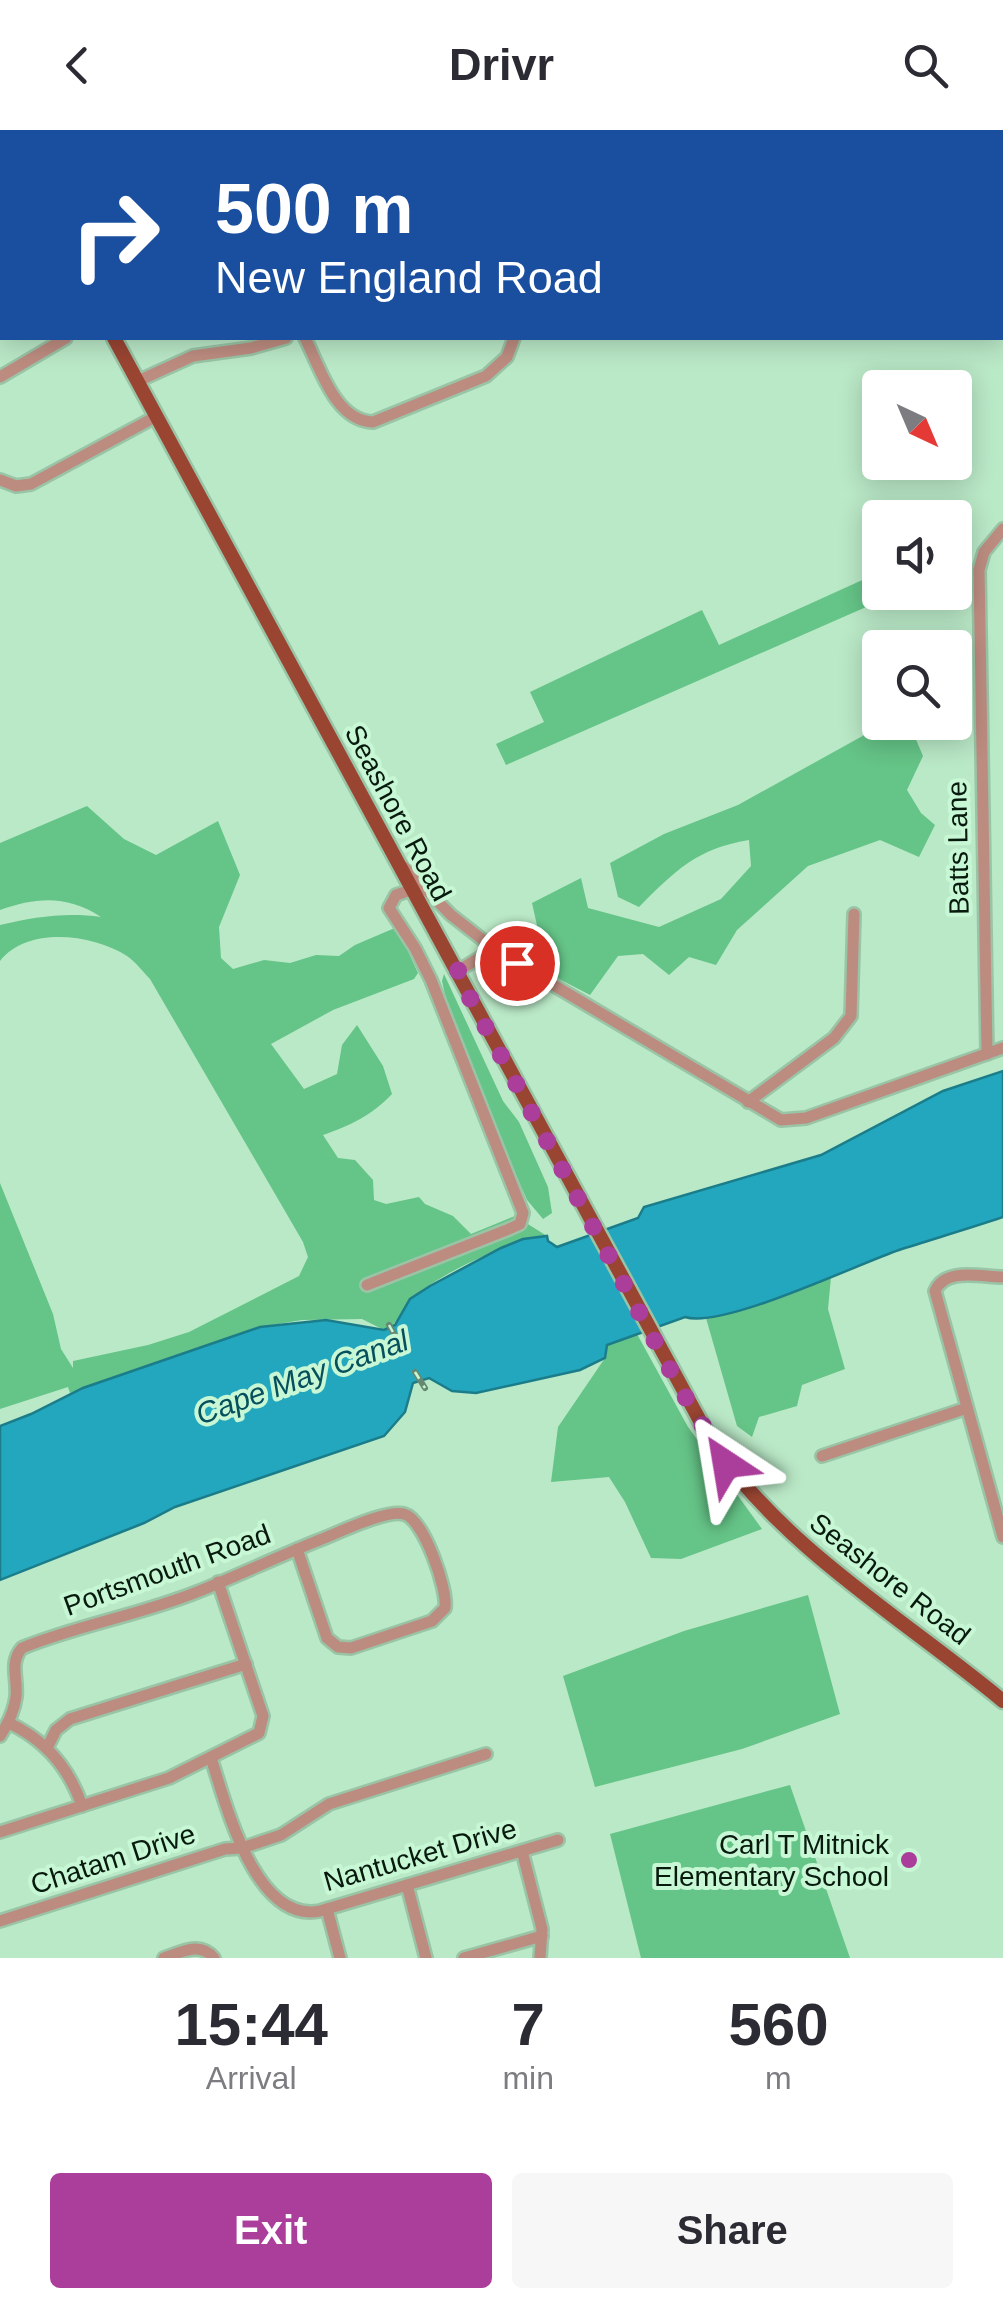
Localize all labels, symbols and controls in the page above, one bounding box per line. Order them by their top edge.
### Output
icon: back [50,38,105,93]
icon: search [898,38,953,93]
text: Drivr [449,39,554,90]
icon: right [50,170,180,300]
text: 500 m [215,170,413,248]
text: New England Road [215,252,603,303]
north arrow [862,370,972,480]
map controls [862,370,972,740]
button: sound [862,500,972,610]
button: search [862,630,972,740]
street label: Seashore Road [339,720,457,906]
street label: Batts Lane [941,781,975,915]
pin [475,921,560,1006]
icon: arrive [490,936,545,991]
water label: Cape May Canal [191,1323,414,1431]
position arrow [674,1412,778,1516]
street label: Seashore Road [804,1507,976,1651]
street label: Portsmouth Road [59,1518,275,1622]
street label: Nantucket Drive [320,1813,520,1897]
street label: Chatam Drive [27,1818,199,1900]
place label: Carl T Mitnick Elementary School [654,1829,890,1892]
marker: Carl T Mitnick Elementary School [898,1849,920,1871]
text: 15:44 [174,1991,328,2058]
text: 7 [511,1991,545,2058]
text: 560 [728,1991,829,2058]
text: Arrival [206,2060,297,2096]
text: min [502,2060,554,2096]
text: m [765,2060,792,2096]
button: Exit [50,2173,492,2288]
button: Share [512,2173,953,2288]

